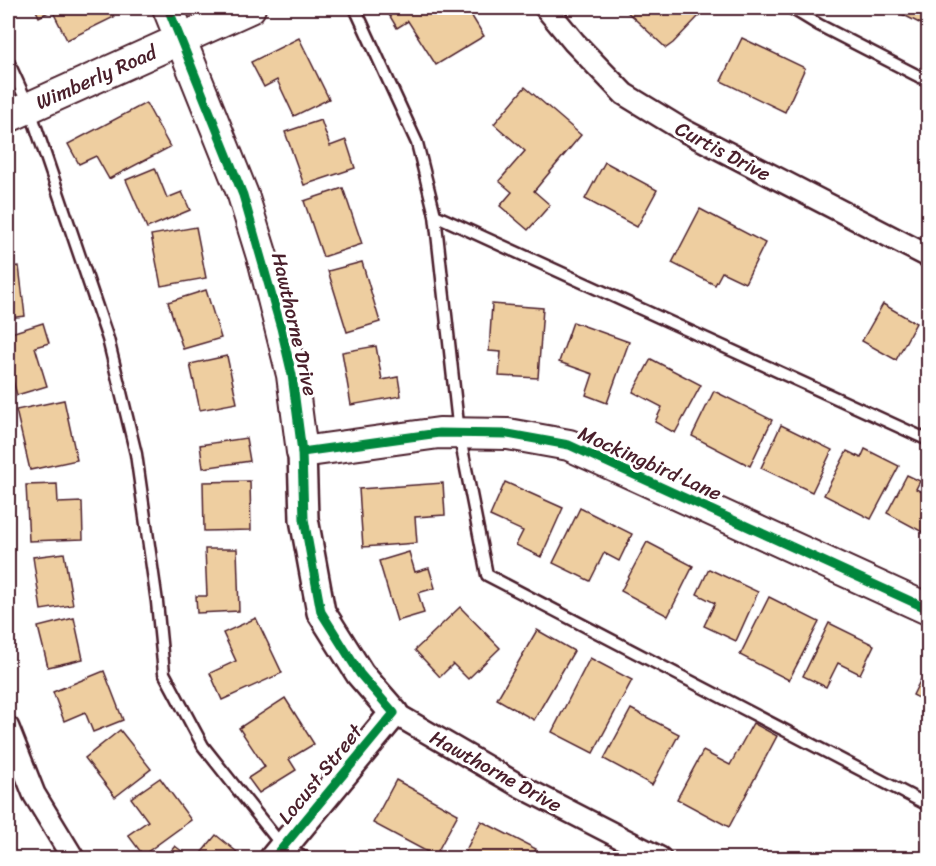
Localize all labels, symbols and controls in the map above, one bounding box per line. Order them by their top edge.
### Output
street label: Wimberly Road [30,35,164,120]
street label: Curtis Drive [668,112,777,191]
street label: Hawthorne Drive [261,249,328,399]
street label: Mockingbird Lane [572,416,727,511]
street label: Locust Street [269,716,373,832]
street label: Hawthorne Drive [423,721,568,822]

